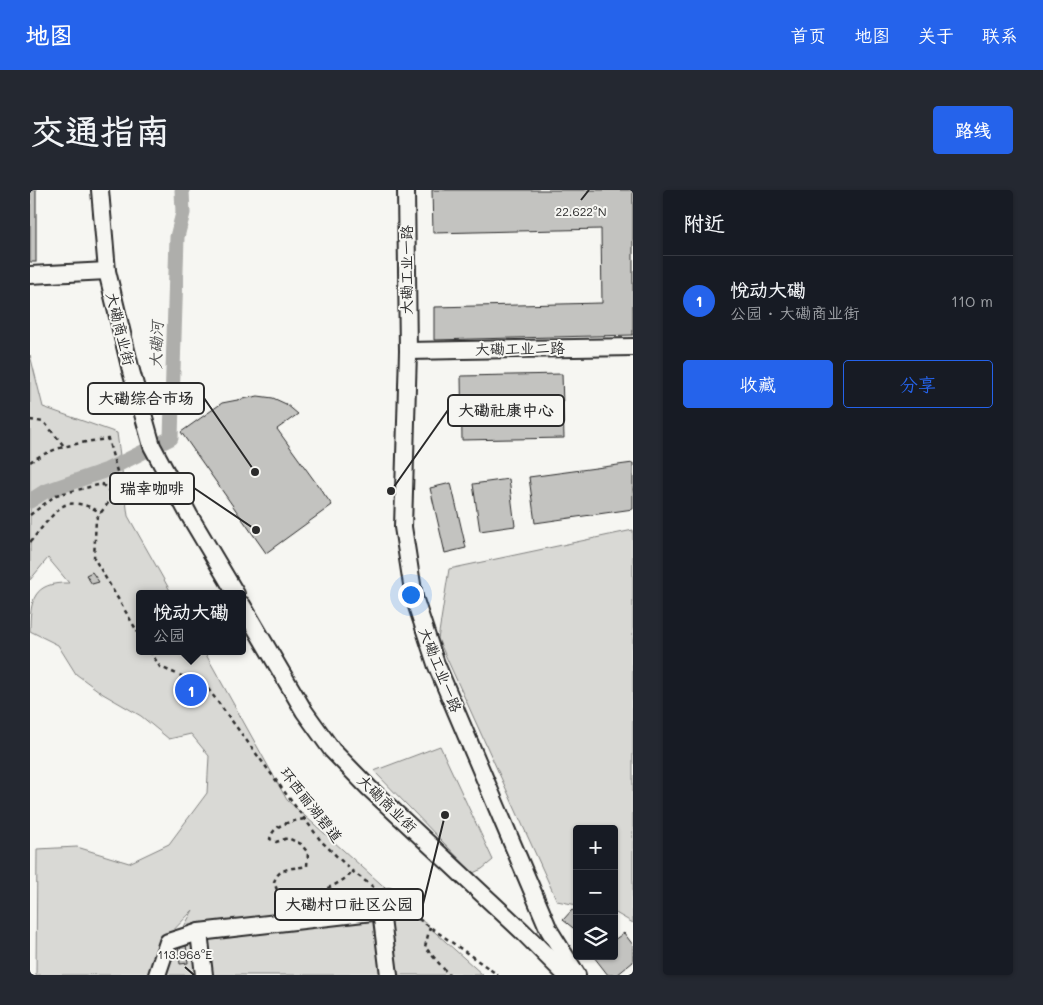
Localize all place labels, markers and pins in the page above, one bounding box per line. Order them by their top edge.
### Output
callout: 大磡综合市场 [88,383,204,414]
callout: 大磡社康中心 [448,395,564,426]
callout: 瑞幸咖啡 [110,473,194,504]
pin: 1 [175,671,207,709]
callout: 大磡村口社区公园 [275,889,423,920]

